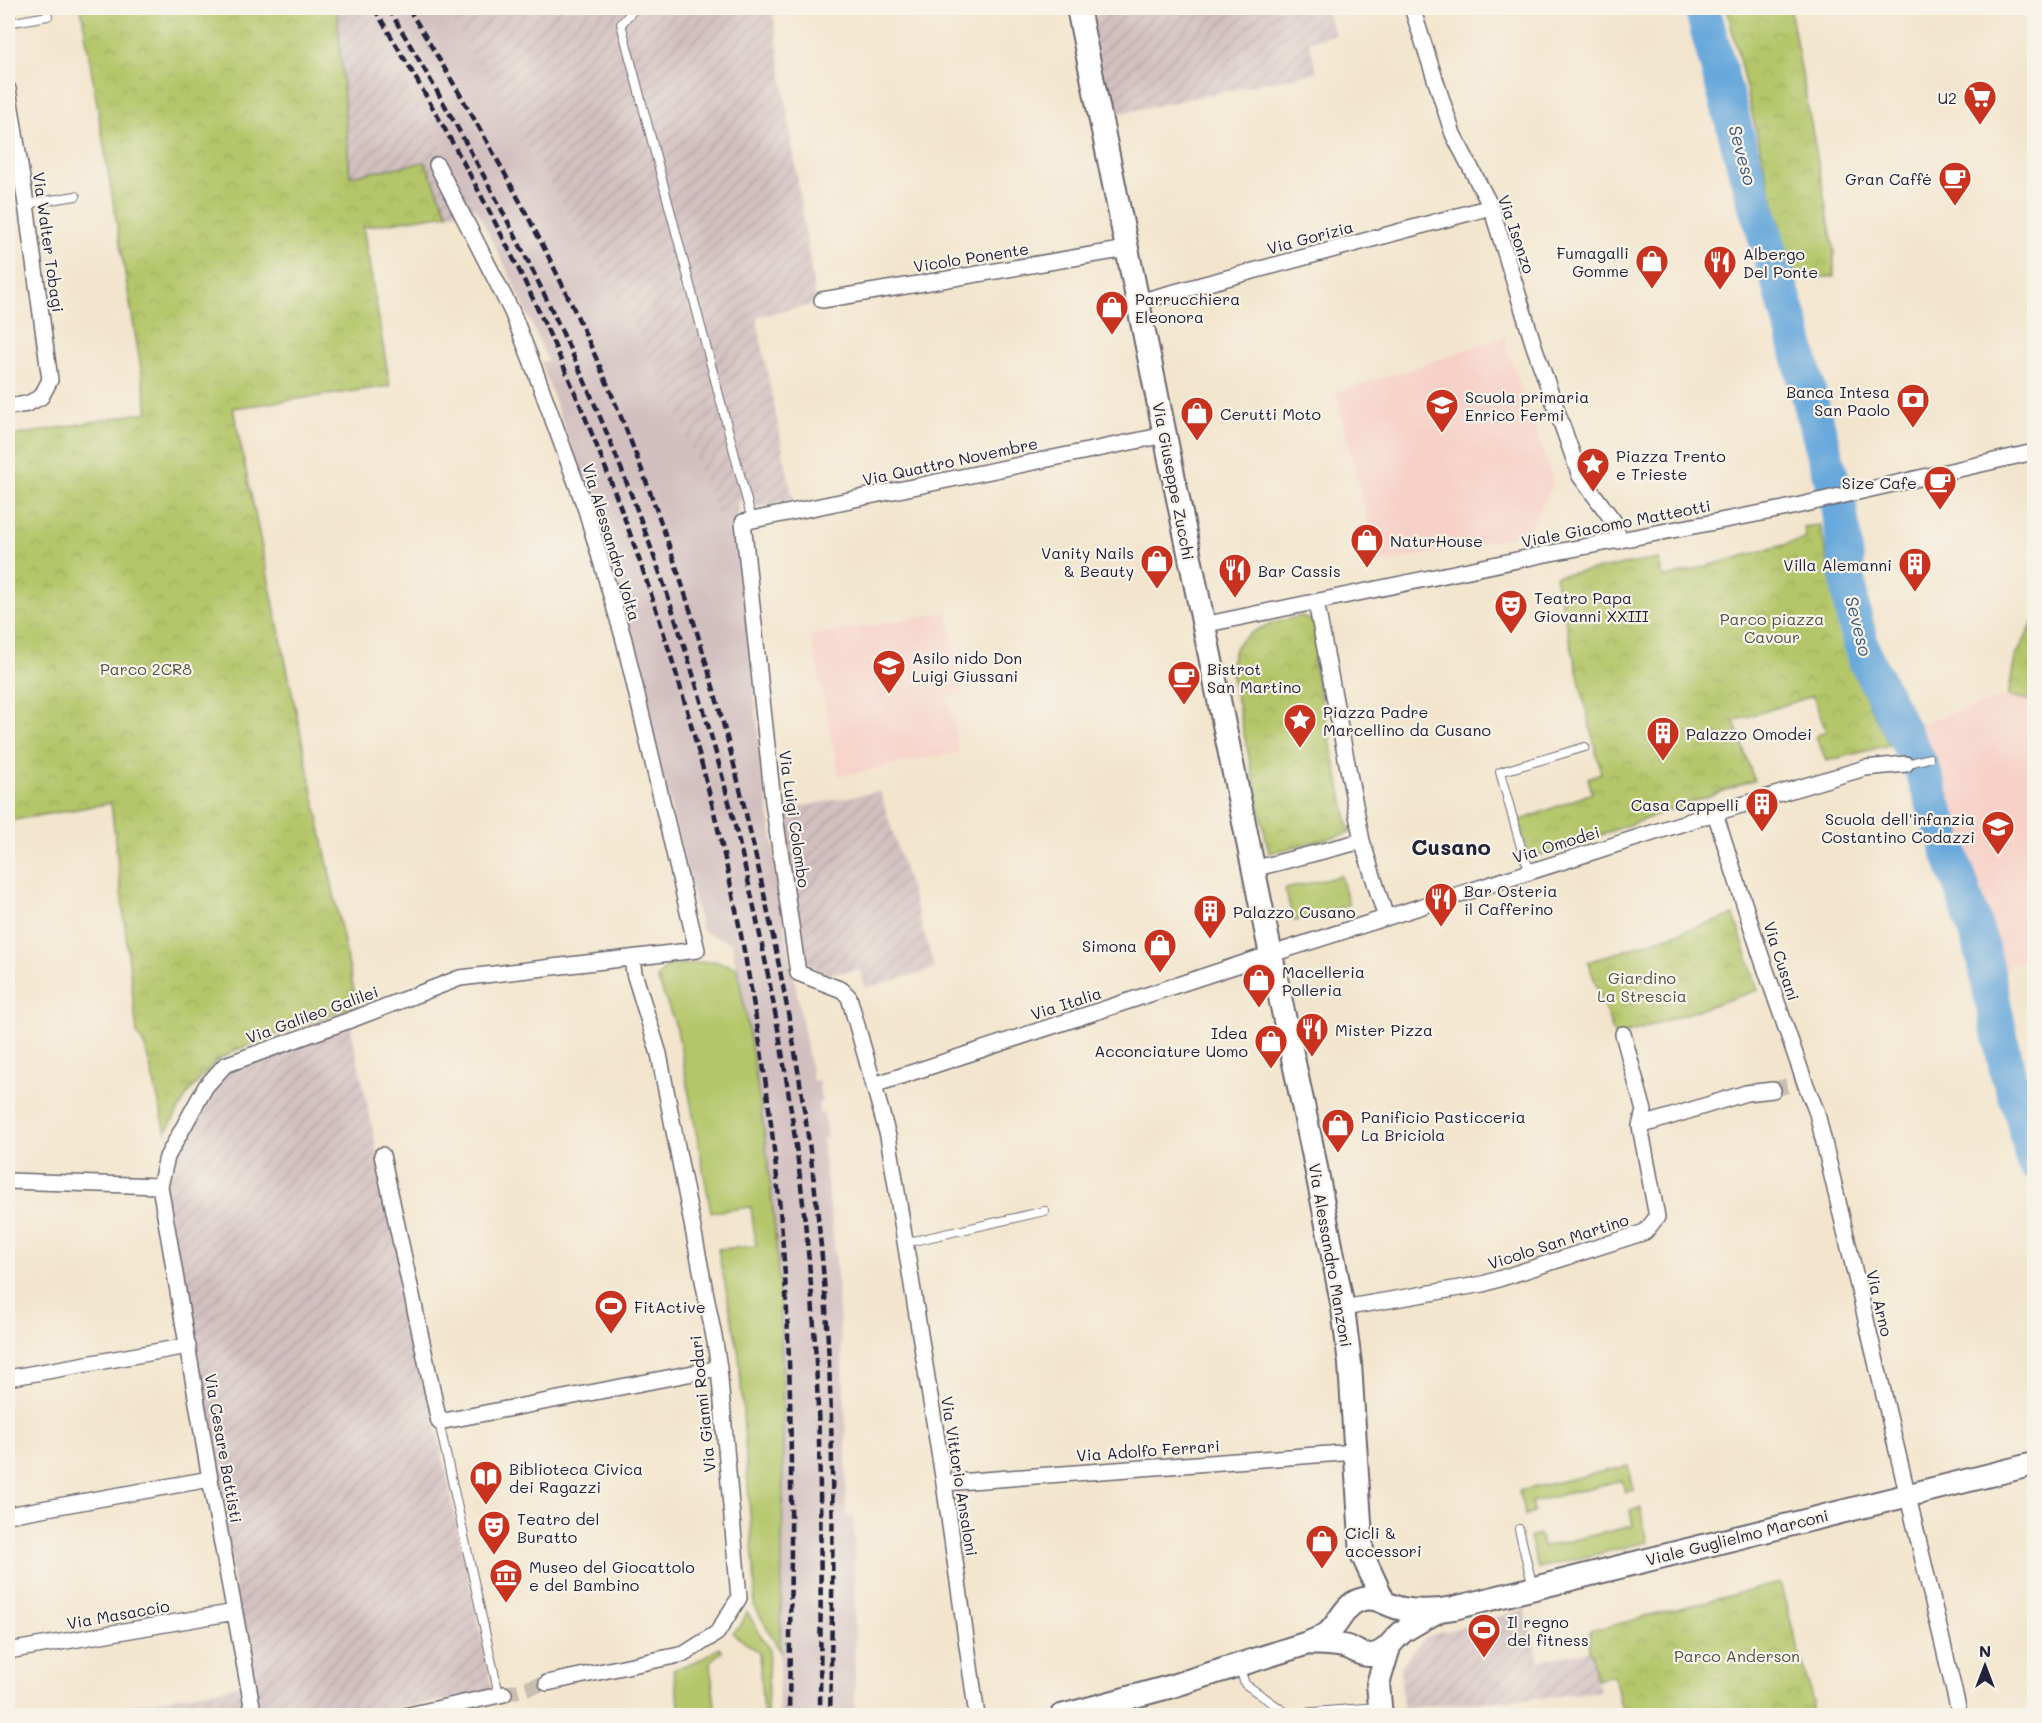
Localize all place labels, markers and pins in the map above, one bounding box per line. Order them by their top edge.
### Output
supermarket icon: U2 [1962,79,1998,126]
place label: U2 [1937,87,1957,108]
cafe icon: Gran Caffė [1937,160,1973,207]
place label: Gran Caffė [1845,168,1932,189]
place label: Fumagalli Gomme [1556,242,1629,281]
shop icon: Fumagalli Gomme [1634,243,1670,290]
place label: Albergo Del Ponte [1743,243,1818,282]
restaurant icon: Albergo Del Ponte [1702,244,1738,291]
place label: Parrucchiera Eleonora [1135,288,1240,327]
shop icon: Parrucchiera Eleonora [1094,289,1130,336]
place label: Banca Intesa San Paolo [1786,381,1890,420]
bank icon: Banca Intesa San Paolo [1895,382,1931,429]
place label: Scuola primaria Enrico Fermi [1465,386,1589,425]
school or university icon: Scuola primaria Enrico Fermi [1424,387,1460,434]
shop icon: Cerutti Moto [1179,395,1215,442]
place label: Cerutti Moto [1220,403,1321,424]
place label: Piazza Trento e Trieste [1616,445,1726,484]
place icon: Piazza Trento e Trieste [1575,446,1611,493]
cafe icon: Size Cafe [1922,464,1958,511]
place label: Size Cafe [1842,472,1917,493]
shop icon: NaturHouse [1349,522,1385,569]
place label: NaturHouse [1390,530,1483,551]
place label: Vanity Nails & Beauty [1041,542,1134,581]
shop icon: Vanity Nails & Beauty [1139,543,1175,590]
building icon: Villa Alemanni [1897,546,1933,593]
restaurant icon: Bar Cassis [1217,552,1253,599]
place label: Villa Alemanni [1783,554,1892,575]
place label: Bar Cassis [1258,560,1341,581]
place label: Teatro Papa Giovanni XXIII [1534,587,1649,626]
theatre icon: Teatro Papa Giovanni XXIII [1493,588,1529,635]
place label: Asilo nido Don Luigi Giussani [912,647,1022,686]
school or university icon: Asilo nido Don Luigi Giussani [871,648,907,695]
place label: Bistrot San Martino [1207,658,1301,697]
cafe icon: Bistrot San Martino [1166,659,1202,706]
place label: Piazza Padre Marcellino da Cusano [1323,701,1491,740]
place icon: Piazza Padre Marcellino da Cusano [1282,702,1318,749]
building icon: Palazzo Omodei [1645,715,1681,762]
place label: Palazzo Omodei [1686,723,1812,744]
building icon: Casa Cappelli [1744,786,1780,833]
place label: Casa Cappelli [1631,794,1739,815]
place label: Scuola dell'infanzia Costantino Codazzi [1821,808,1975,847]
school or university icon: Scuola dell'infanzia Costantino Codazzi [1980,809,2016,856]
place label: Bar Osteria il Cafferino [1464,880,1557,919]
restaurant icon: Bar Osteria il Cafferino [1423,881,1459,928]
building icon: Palazzo Cusano [1192,893,1228,940]
place label: Palazzo Cusano [1233,901,1355,922]
shop icon: Simona [1142,927,1178,974]
place label: Simona [1082,935,1137,956]
place label: Macelleria Polleria [1282,961,1365,1000]
shop icon: Macelleria Polleria [1241,962,1277,1009]
restaurant icon: Mister Pizza [1294,1011,1330,1058]
place label: Mister Pizza [1335,1019,1433,1040]
place label: Idea Acconciature Uomo [1094,1022,1248,1061]
shop icon: Idea Acconciature Uomo [1253,1023,1289,1070]
place label: Panificio Pasticceria La Briciola [1361,1106,1526,1145]
shop icon: Panificio Pasticceria La Briciola [1320,1107,1356,1154]
sports icon: FitActive [593,1288,629,1335]
place label: FitActive [634,1296,706,1317]
place label: Biblioteca Civica dei Ragazzi [509,1458,643,1497]
library icon: Biblioteca Civica dei Ragazzi [468,1459,504,1506]
place label: Teatro del Buratto [517,1508,600,1547]
theatre icon: Teatro del Buratto [476,1509,512,1556]
place label: Cicli & accessori [1345,1522,1422,1561]
shop icon: Cicli & accessori [1304,1523,1340,1570]
place label: Museo del Giocattolo e del Bambino [529,1556,695,1595]
museum icon: Museo del Giocattolo e del Bambino [488,1557,524,1604]
place label: Il regno del fitness [1507,1611,1589,1650]
sports icon: Il regno del fitness [1466,1612,1502,1659]

